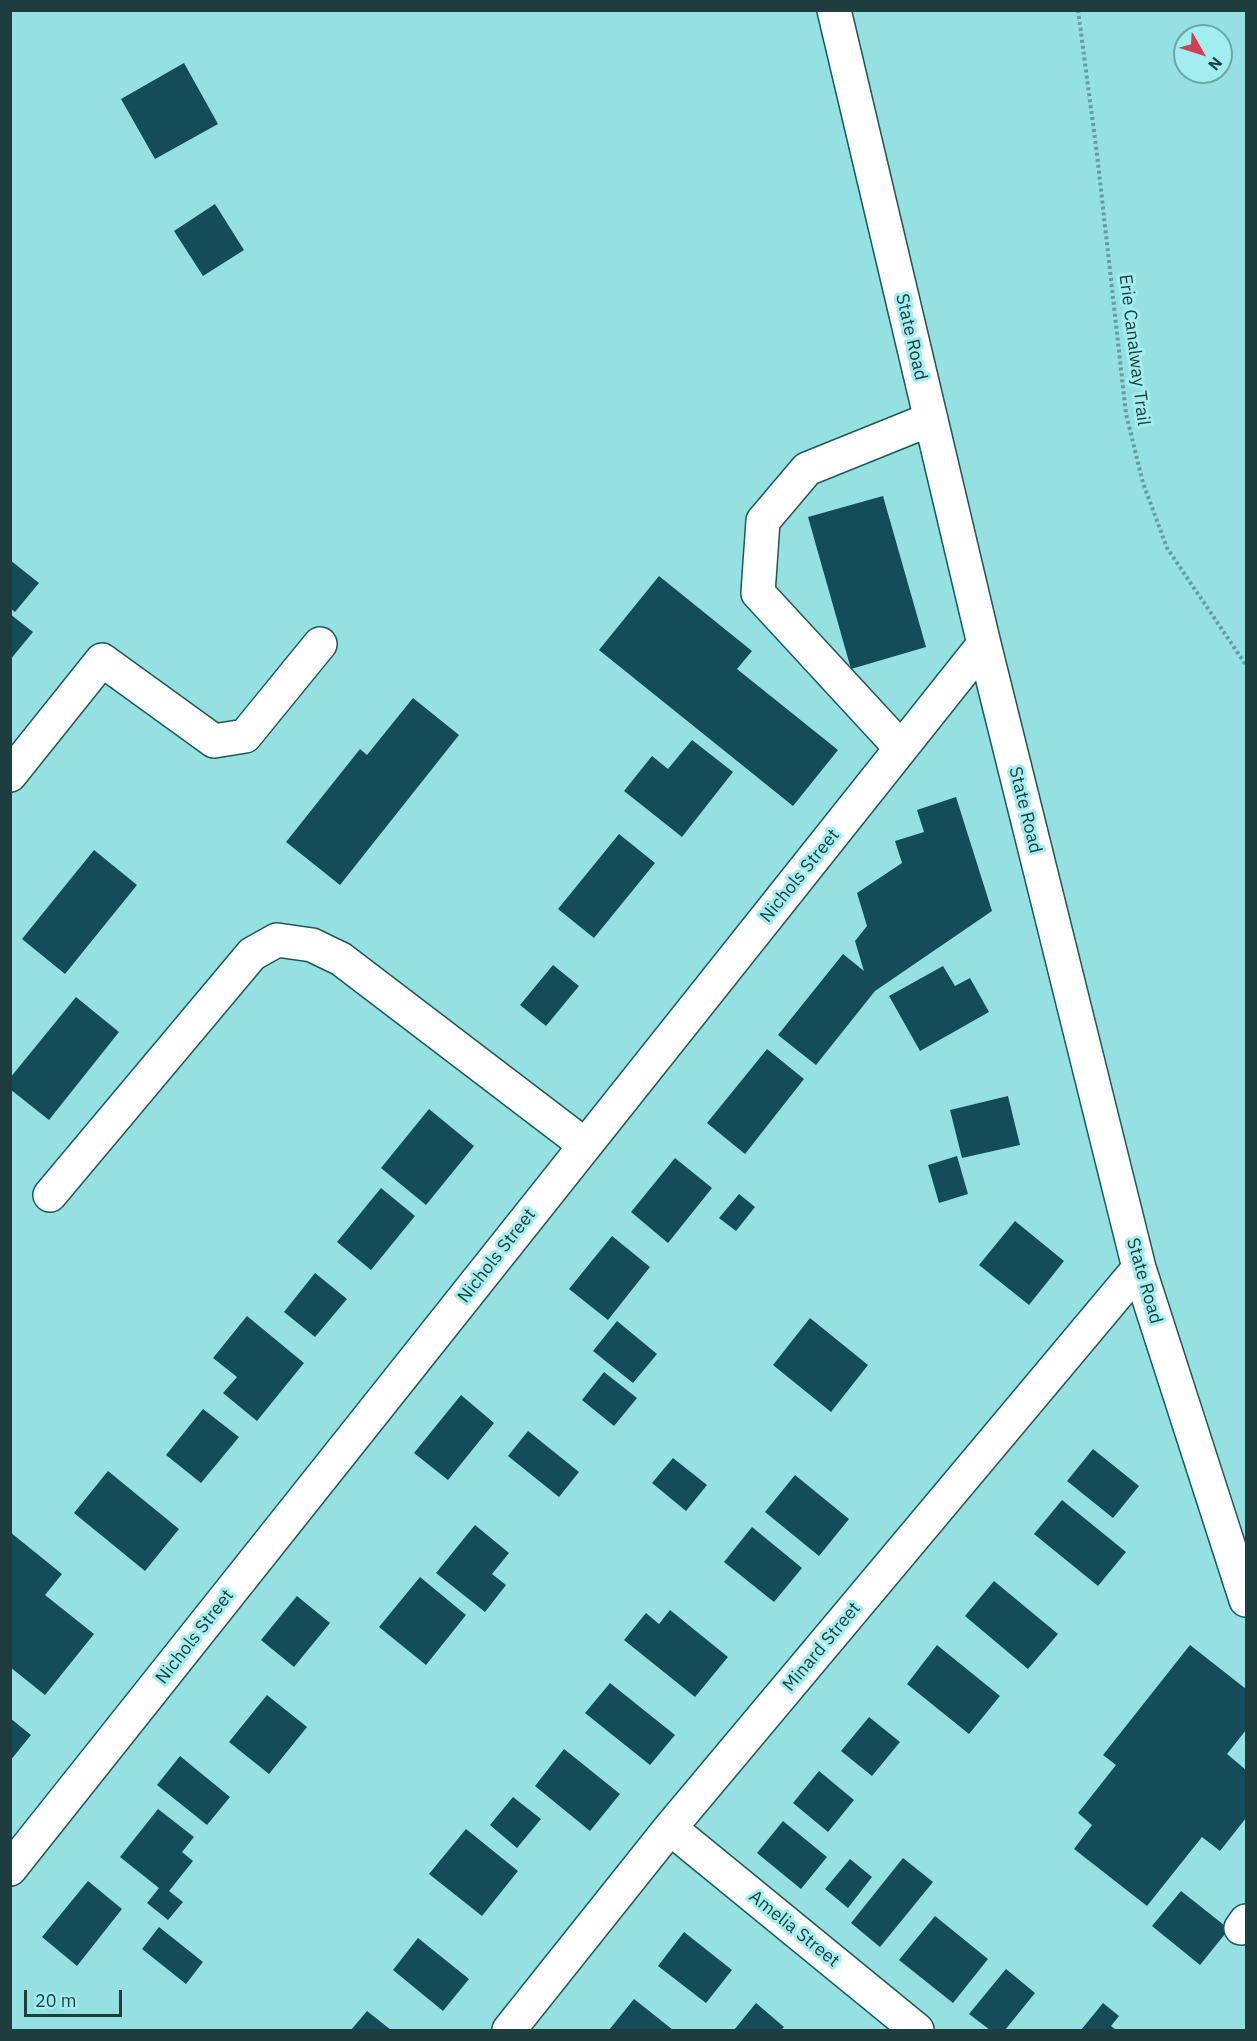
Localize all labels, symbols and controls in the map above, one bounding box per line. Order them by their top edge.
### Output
north arrow [1173,24,1233,84]
text: N [1204,53,1227,75]
street label: Erie Canalway Trail [1114,273,1154,427]
street label: State Road [891,292,931,382]
street label: State Road [1004,765,1046,855]
street label: Nichols Street [756,825,844,927]
street label: Nichols Street [453,1204,541,1308]
street label: State Road [1121,1236,1167,1326]
street label: Nichols Street [151,1585,239,1689]
street label: Minard Street [779,1598,865,1696]
street label: Amelia Street [745,1886,843,1972]
scale bar [27,1978,124,2016]
text: 20 m [35,1989,77,2012]

